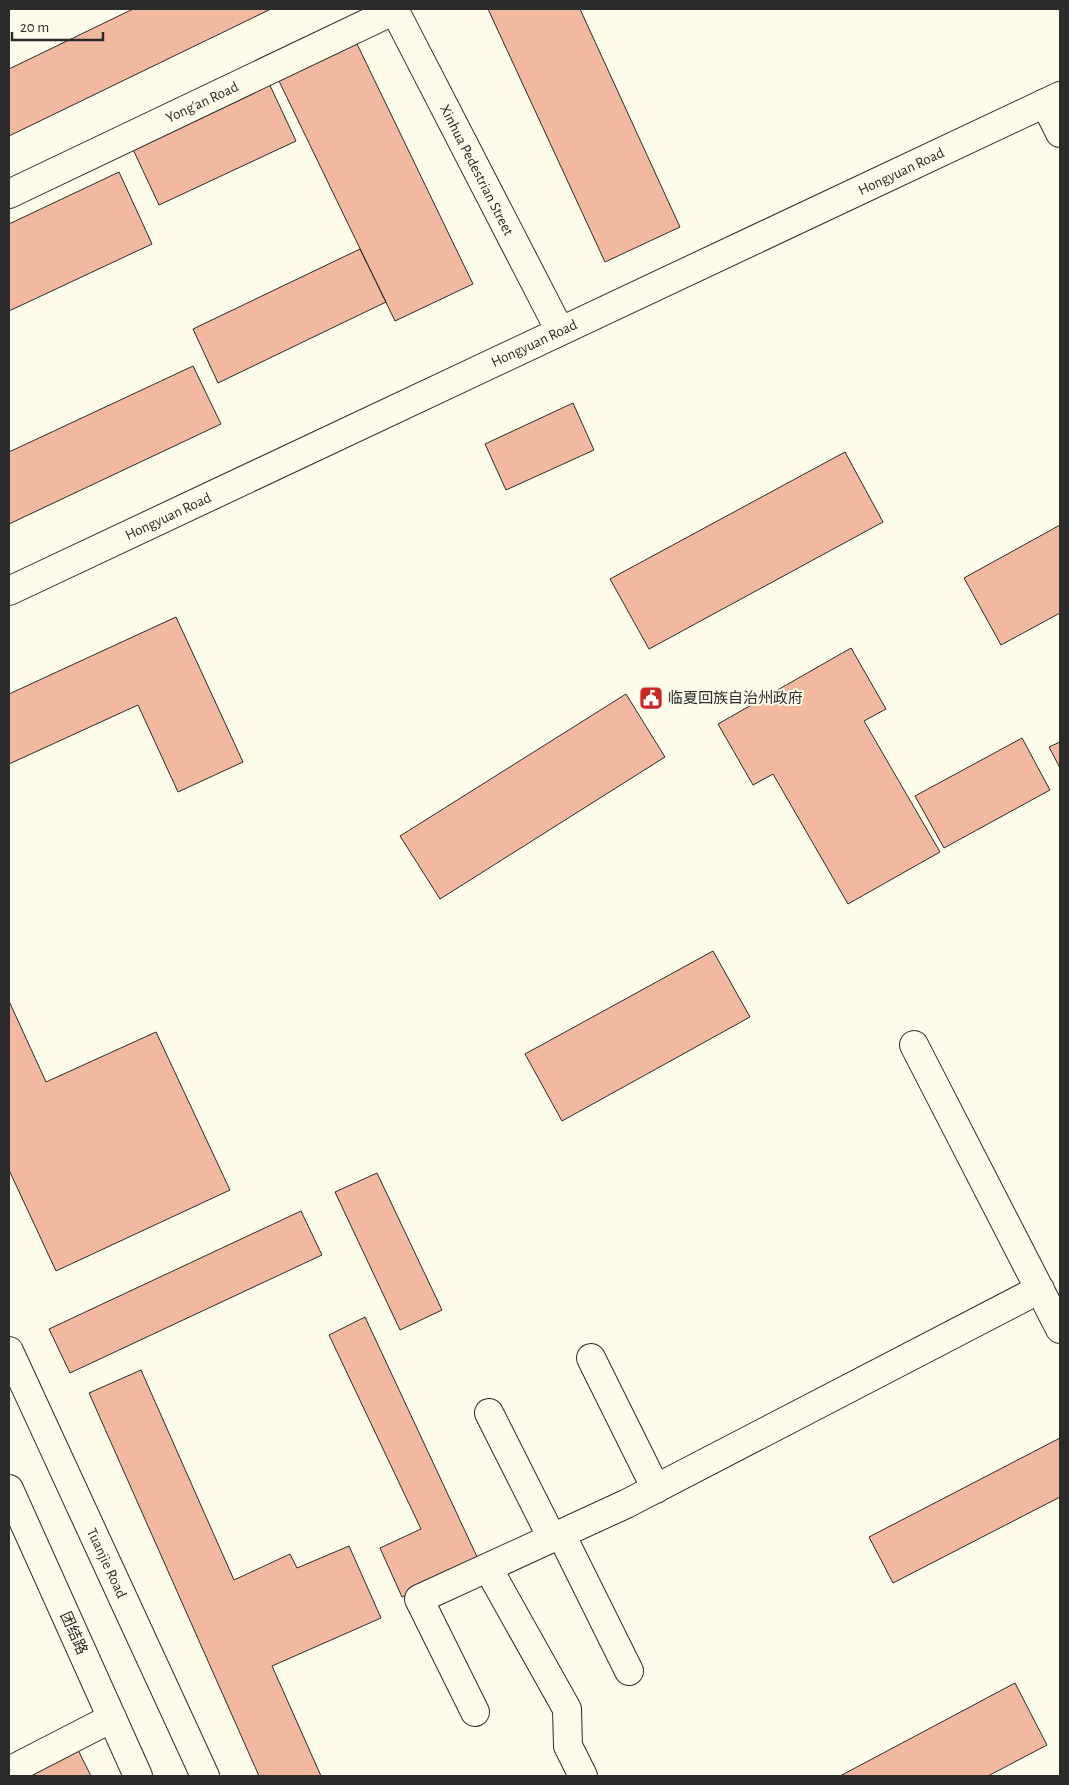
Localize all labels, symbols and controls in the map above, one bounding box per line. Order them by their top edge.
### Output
scale bar [12,10,104,42]
text: 20 m [20,20,49,35]
street label: Yong'an Road [164,79,241,126]
street label: Xinhua Pedestrian Street [437,102,516,238]
street label: Hongyuan Road [856,145,947,198]
street label: Hongyuan Road [489,317,580,370]
street label: Hongyuan Road [123,490,214,543]
public building icon: 临夏回族自治州政府 [638,685,664,711]
place label: 临夏回族自治州政府 [668,689,803,706]
street label: Tuanjie Road [84,1526,129,1601]
street label: 团结路 [58,1609,90,1657]

